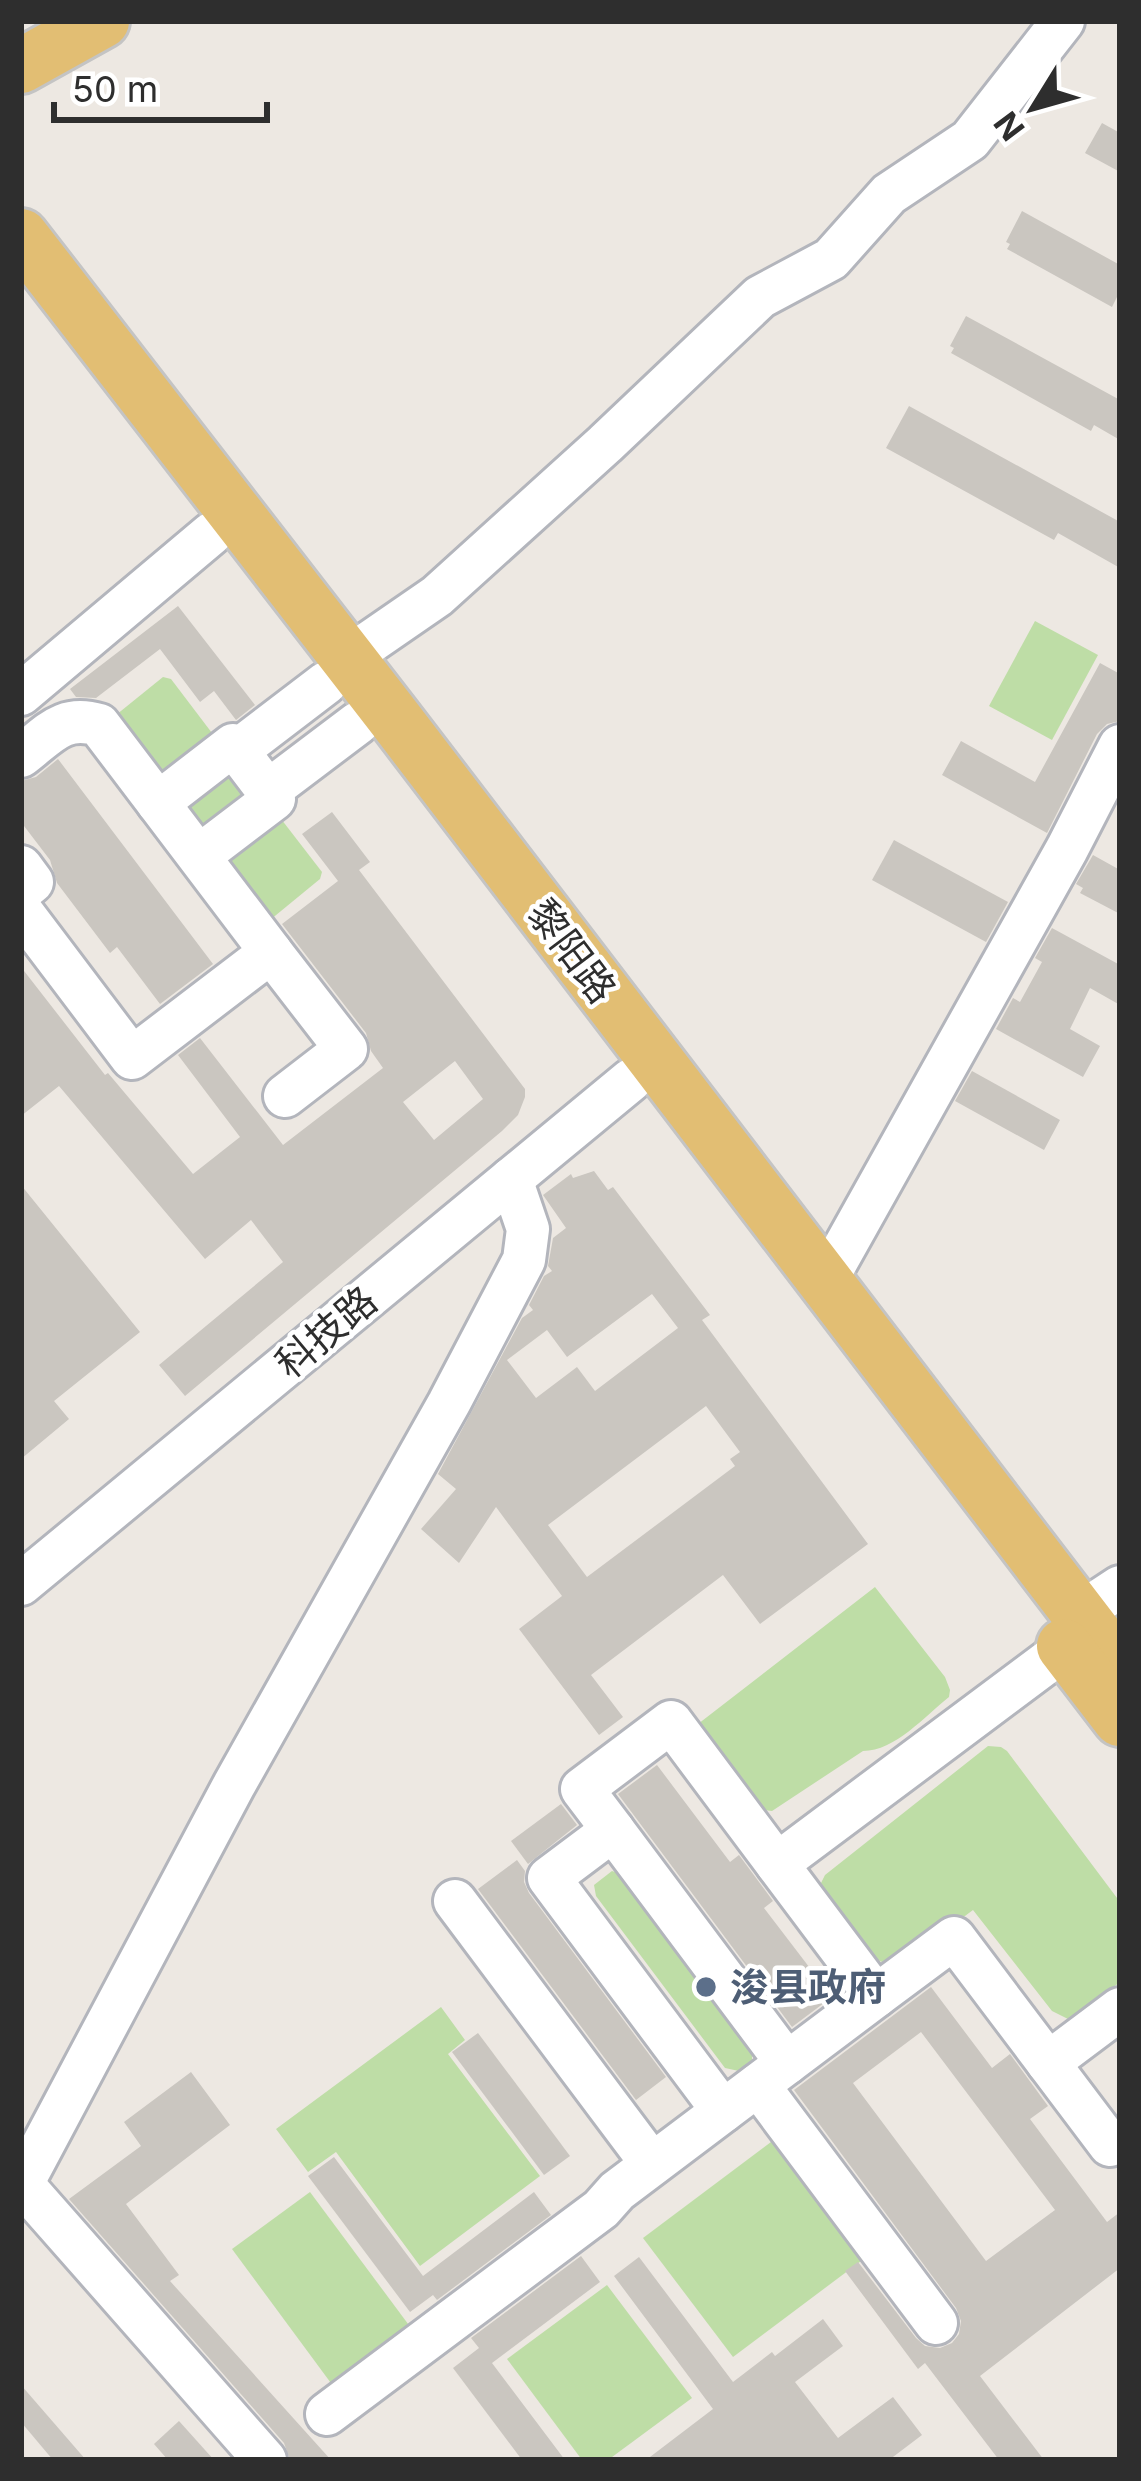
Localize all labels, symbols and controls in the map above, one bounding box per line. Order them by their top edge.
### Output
scale bar [54,48,267,122]
north arrow [973,48,1093,168]
text: 50 m [72,67,158,111]
text: N [985,104,1033,148]
street label: 黎阳路 [518,890,626,1012]
street label: 科技路 [266,1276,386,1387]
place label: 浚县政府 [730,1963,886,2010]
marker: 浚县政府 [693,1974,719,2000]

